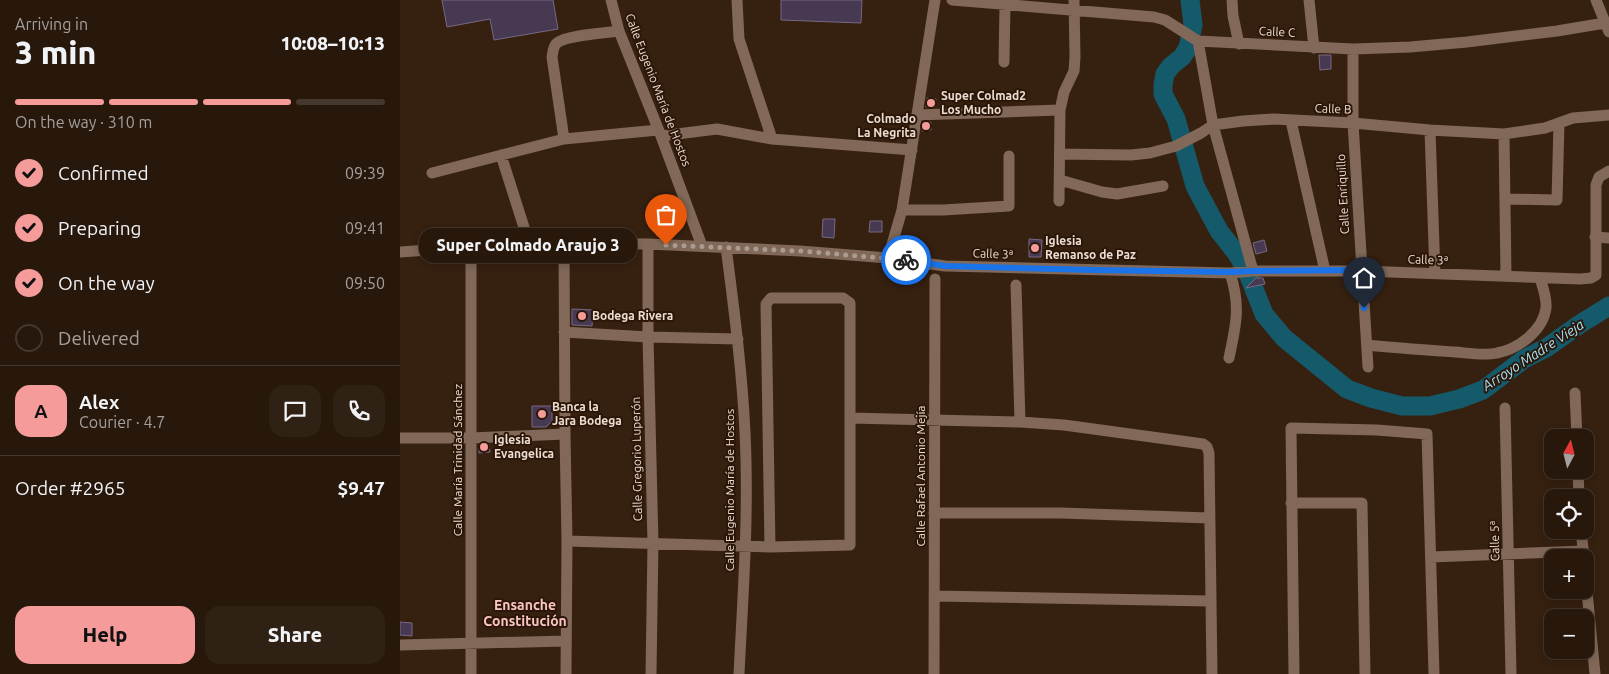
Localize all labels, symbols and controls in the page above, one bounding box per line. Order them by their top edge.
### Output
street label: Calle Eugenio María de Hostos [623,12,694,168]
text: Arriving in [15,15,88,33]
street label: Calle C [1258,24,1296,39]
text: 10:08–10:13 [280,32,385,54]
text: 3 min [15,34,96,70]
place label: Super Colmad2 Los Mucho [941,89,1026,116]
marker: Super Colmad2 Los Mucho [925,97,937,109]
street label: Calle B [1314,101,1352,116]
place label: Colmado La Negrita [857,112,916,139]
text: On the way · 310 m [15,113,152,131]
marker: Colmado La Negrita [920,120,932,132]
street label: Calle Enriquillo [1334,154,1351,234]
icon: check [15,159,43,187]
text: Confirmed [58,162,149,184]
text: 09:39 [345,164,385,182]
pin [645,194,687,245]
icon: bag [652,201,680,229]
icon: check [15,214,43,242]
text: Preparing [58,217,142,239]
text: 09:41 [345,219,385,237]
callout: Super Colmado Araujo 3 [419,228,636,262]
place label: Iglesia Remanso de Paz [1045,234,1136,261]
courier [881,235,931,285]
text: Super Colmado Araujo 3 [436,236,620,254]
marker: Iglesia Remanso de Paz [1029,242,1041,254]
icon: bike [892,246,920,274]
street label: Calle 3ª [972,246,1014,261]
street label: Calle 3ª [1407,252,1449,267]
pin [1343,257,1385,308]
icon: home [1350,264,1378,292]
icon: check [15,269,43,297]
text: On the way [58,272,155,294]
text: 09:50 [345,274,385,292]
place label: Bodega Rivera [592,309,673,322]
marker: Bodega Rivera [576,310,588,322]
water label: Arroyo Madre Vieja [1478,316,1587,394]
text: Delivered [58,327,140,349]
street label: Calle María Trinidad Sánchez [451,383,464,536]
button: chat [269,385,321,437]
button: phone [333,385,385,437]
text: Alex [79,391,119,413]
street label: Calle Gregorio Luperón [629,397,644,521]
text: A [34,400,48,422]
place label: Banca la Jara Bodega [552,400,622,427]
street label: Calle Rafael Antonio Mejía [914,405,927,547]
marker: Banca la Jara Bodega [536,408,548,420]
street label: Calle Eugenio María de Hostos [723,409,736,571]
text: Courier · 4.7 [79,413,165,431]
north arrow [1544,429,1594,479]
map controls [1544,429,1594,659]
place label: Iglesia Evangelica [494,433,554,460]
marker: Iglesia Evangelica [478,441,490,453]
text: Order #2965 [15,477,125,499]
text: $9.47 [337,477,385,499]
button: locate [1544,489,1594,539]
street label: Calle 5ª [1488,521,1501,561]
button: + [1544,549,1594,599]
district label: Ensanche Constitución [483,597,567,629]
button: Help [15,606,195,664]
button: Share [205,606,385,664]
button: − [1544,609,1594,659]

